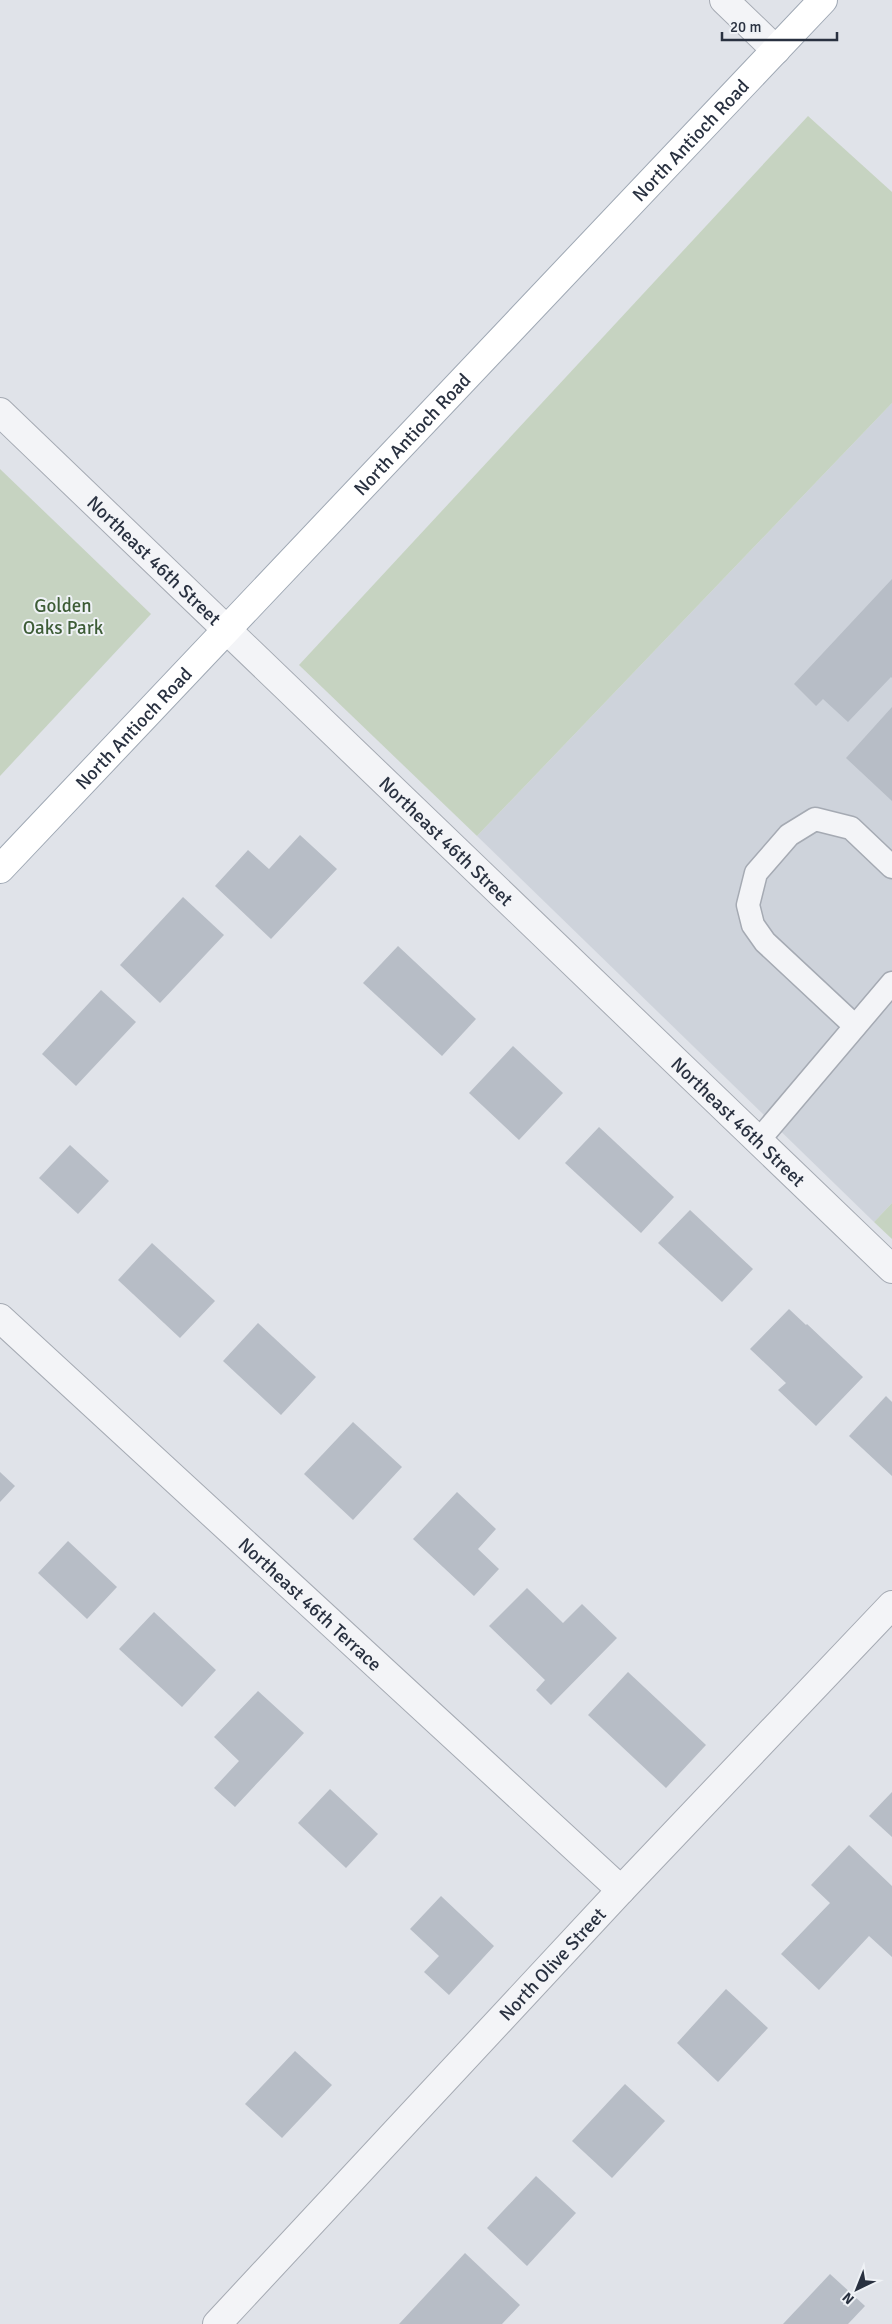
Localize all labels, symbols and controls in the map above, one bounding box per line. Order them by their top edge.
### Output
scale bar [722,10,837,42]
text: 20 m [730,18,761,36]
street label: North Antioch Road [628,75,755,207]
street label: North Antioch Road [349,369,476,501]
street label: Northeast 46th Street [82,491,226,631]
park label: Golden Oaks Park [23,594,104,640]
street label: North Antioch Road [71,663,198,795]
street label: Northeast 46th Street [374,772,518,912]
street label: Northeast 46th Street [666,1052,810,1192]
street label: Northeast 46th Terrace [233,1533,386,1677]
street label: North Olive Street [494,1903,612,2026]
north arrow [832,2264,882,2314]
text: N [839,2289,858,2308]

